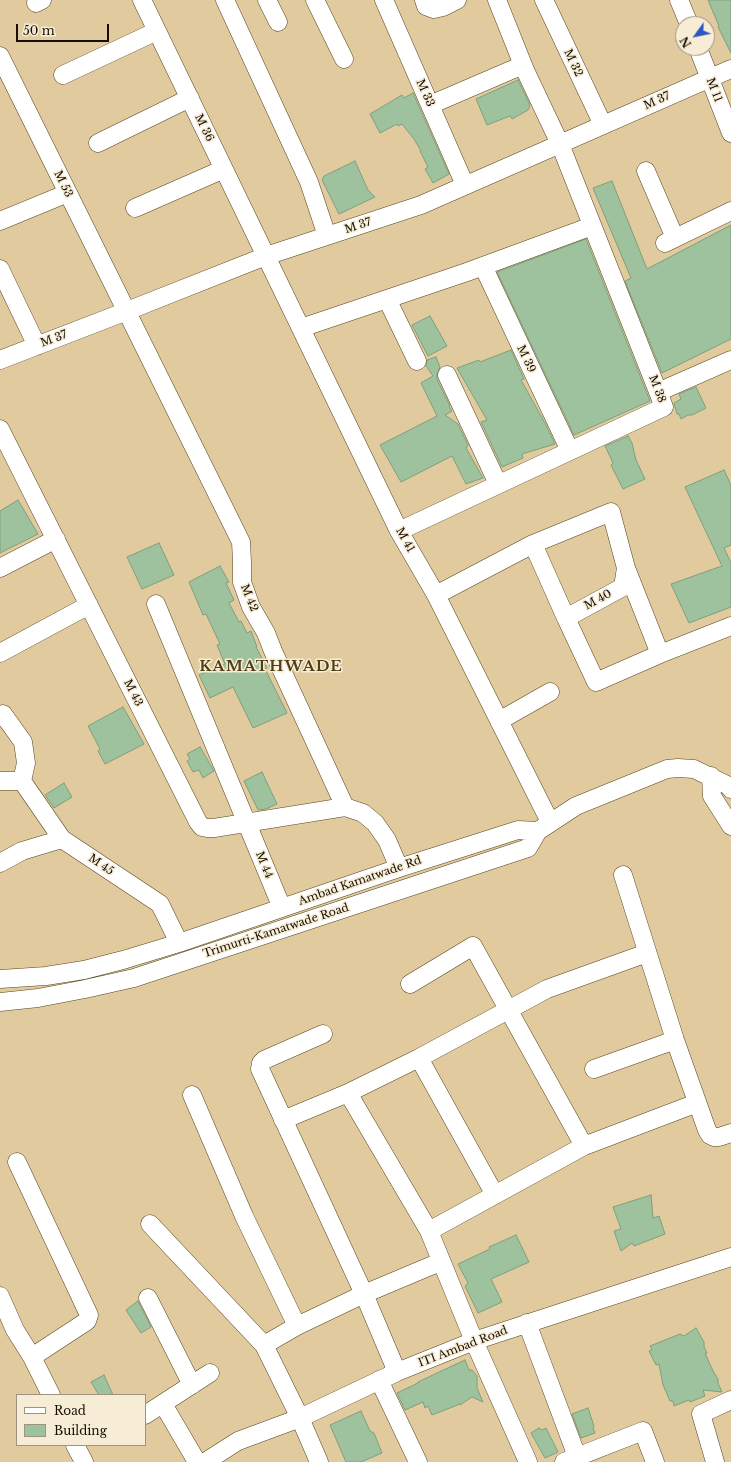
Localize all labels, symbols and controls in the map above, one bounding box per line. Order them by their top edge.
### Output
scale bar [18,16,111,42]
north arrow [675,16,715,56]
text: 50 m [23,23,55,38]
text: N [677,34,694,50]
street label: M 32 [561,47,585,79]
street label: M 11 [703,76,725,104]
street label: M 33 [413,77,437,109]
street label: M 37 [642,89,672,113]
street label: M 36 [192,112,216,144]
street label: M 53 [51,168,75,200]
street label: M 37 [343,215,373,237]
street label: M 37 [39,328,69,350]
street label: M 39 [514,343,538,375]
street label: M 38 [646,373,668,405]
street label: M 41 [393,525,417,555]
street label: M 42 [238,582,260,614]
street label: M 40 [582,587,614,613]
district label: KAMATHWADE [199,658,343,676]
street label: M 43 [121,677,145,709]
street label: M 44 [253,850,275,880]
street label: M 45 [86,852,116,878]
street label: Ambad Kamatwade Rd [297,854,423,908]
street label: Trimurti-Kamatwade Road [201,901,351,961]
street label: ITI Ambad Road [416,1324,510,1370]
legend [16,1394,146,1446]
text: Road [54,1403,86,1418]
text: Building [54,1423,107,1438]

